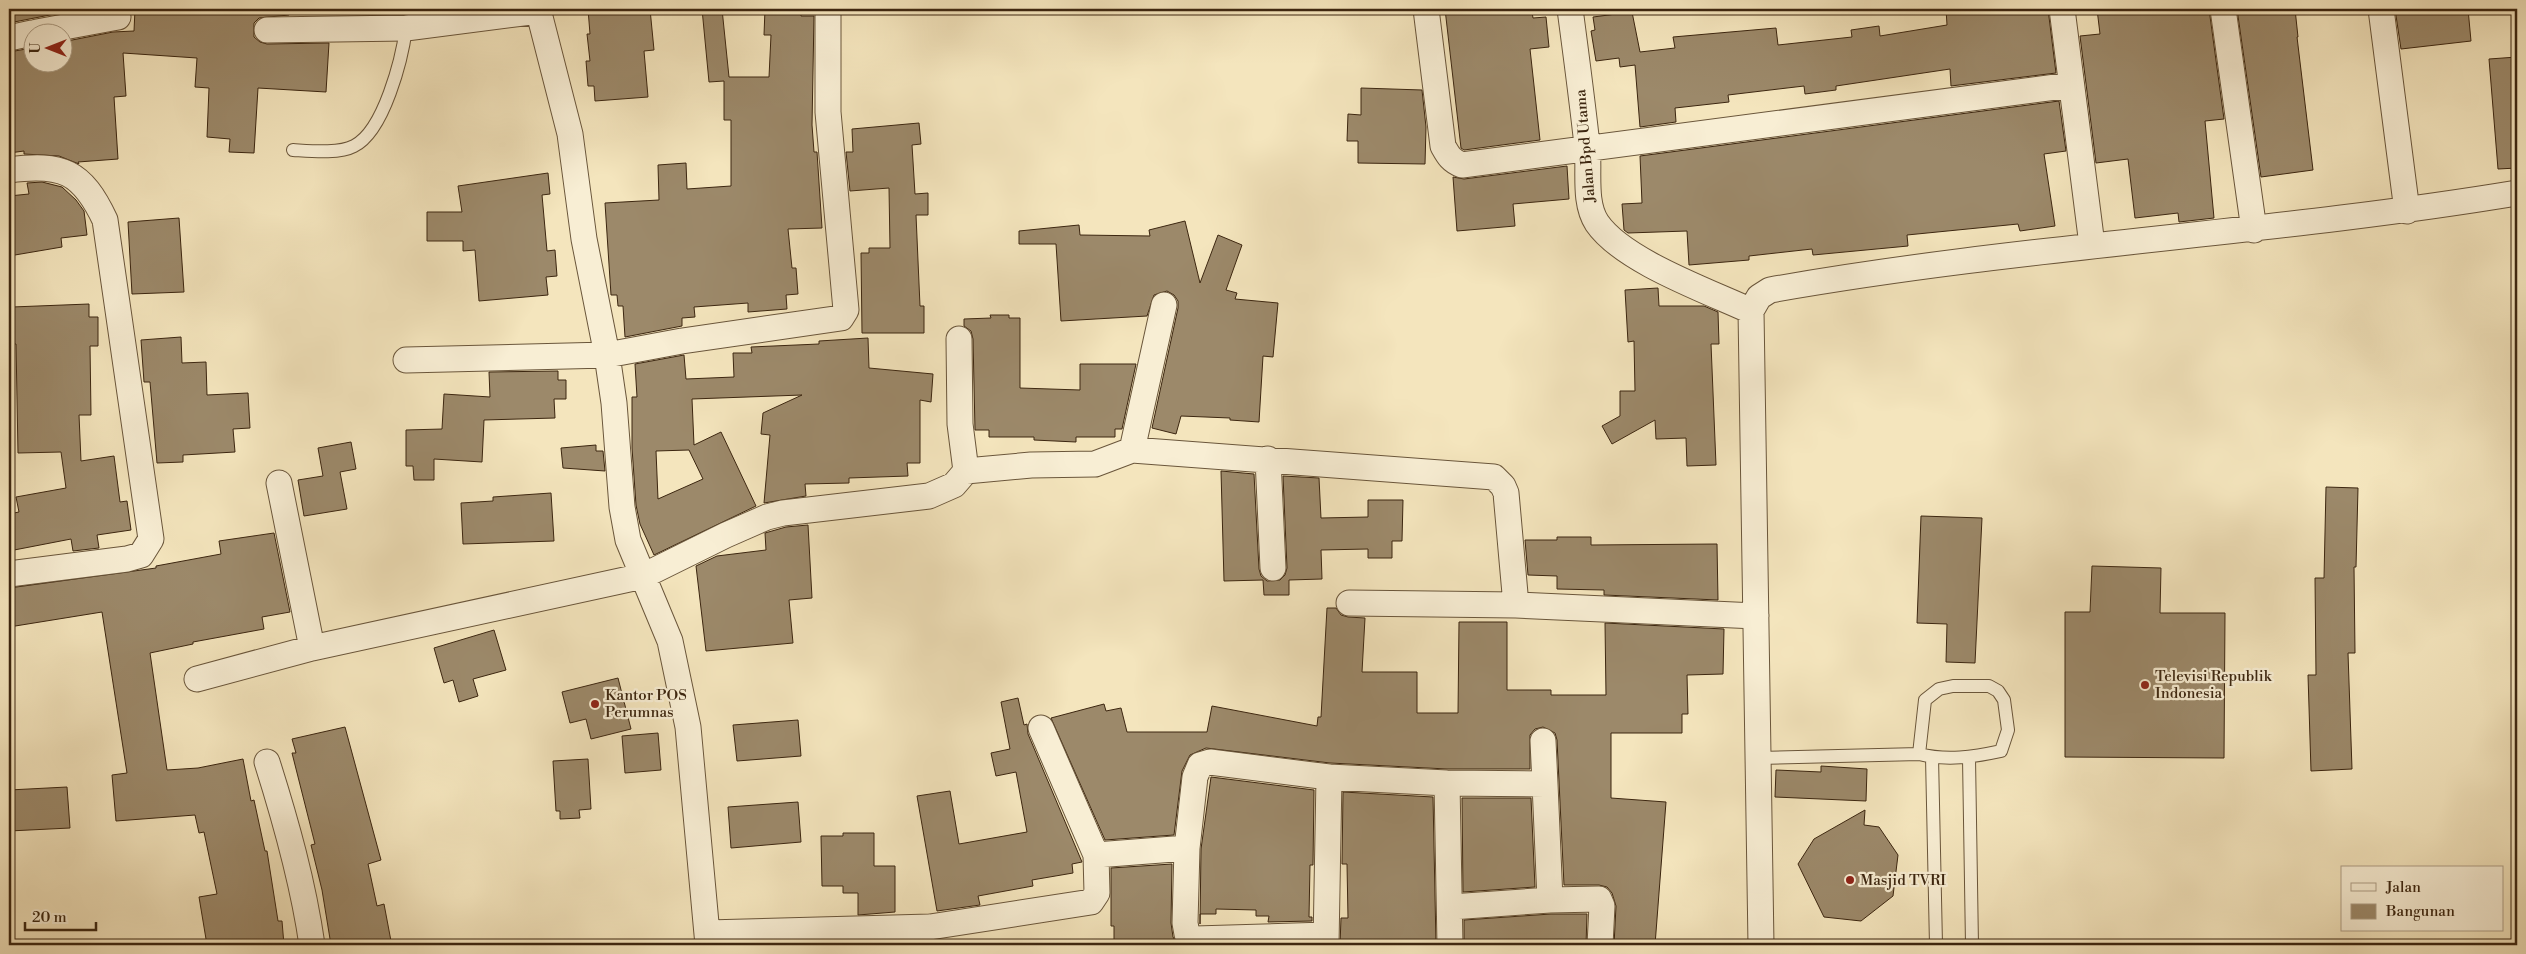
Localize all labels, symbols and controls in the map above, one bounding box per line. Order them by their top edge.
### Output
north arrow [22,22,72,72]
text: U [27,42,45,53]
street label: Jalan Bpd Utama [1571,88,1600,204]
place label: Televisi Republik Indonesia [2155,667,2273,703]
marker: Televisi Republik Indonesia [2139,679,2151,691]
place label: Kantor POS Perumnas [605,686,687,722]
marker: Kantor POS Perumnas [589,698,601,710]
legend [2341,866,2504,932]
place label: Masjid TVRI [1860,871,1946,890]
marker: Masjid TVRI [1844,874,1856,886]
text: Jalan [2385,878,2421,897]
scale bar [25,899,96,931]
text: Bangunan [2385,902,2455,921]
text: 20 m [32,908,67,927]

